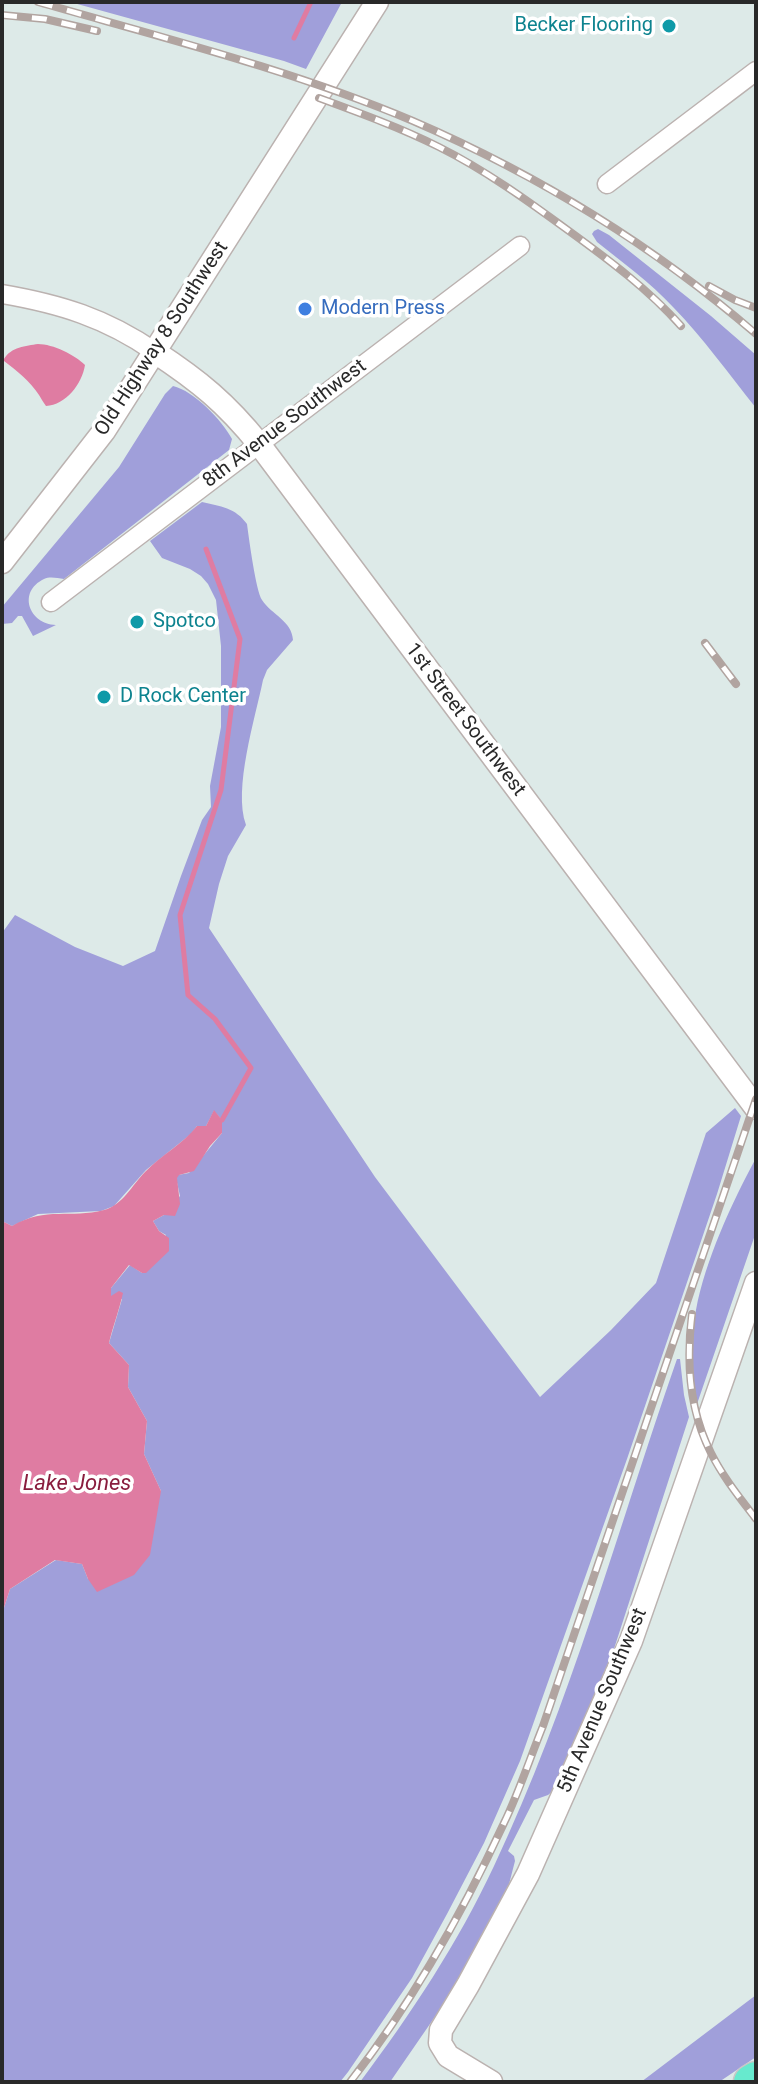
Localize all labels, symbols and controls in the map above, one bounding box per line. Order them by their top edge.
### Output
place label: Becker Flooring [515,14,653,38]
marker: Becker Flooring [660,17,678,35]
street label: Old Highway 8 Southwest [90,237,234,441]
place label: Modern Press [321,297,445,321]
marker: Modern Press [296,300,314,318]
street label: 8th Avenue Southwest [199,355,371,493]
place label: Spotco [153,610,216,634]
marker: Spotco [128,613,146,631]
street label: 1st Street Southwest [400,639,530,801]
place label: D Rock Center [120,685,246,709]
marker: D Rock Center [95,688,113,706]
water label: Lake Jones [23,1471,131,1497]
street label: 5th Avenue Southwest [553,1605,653,1797]

